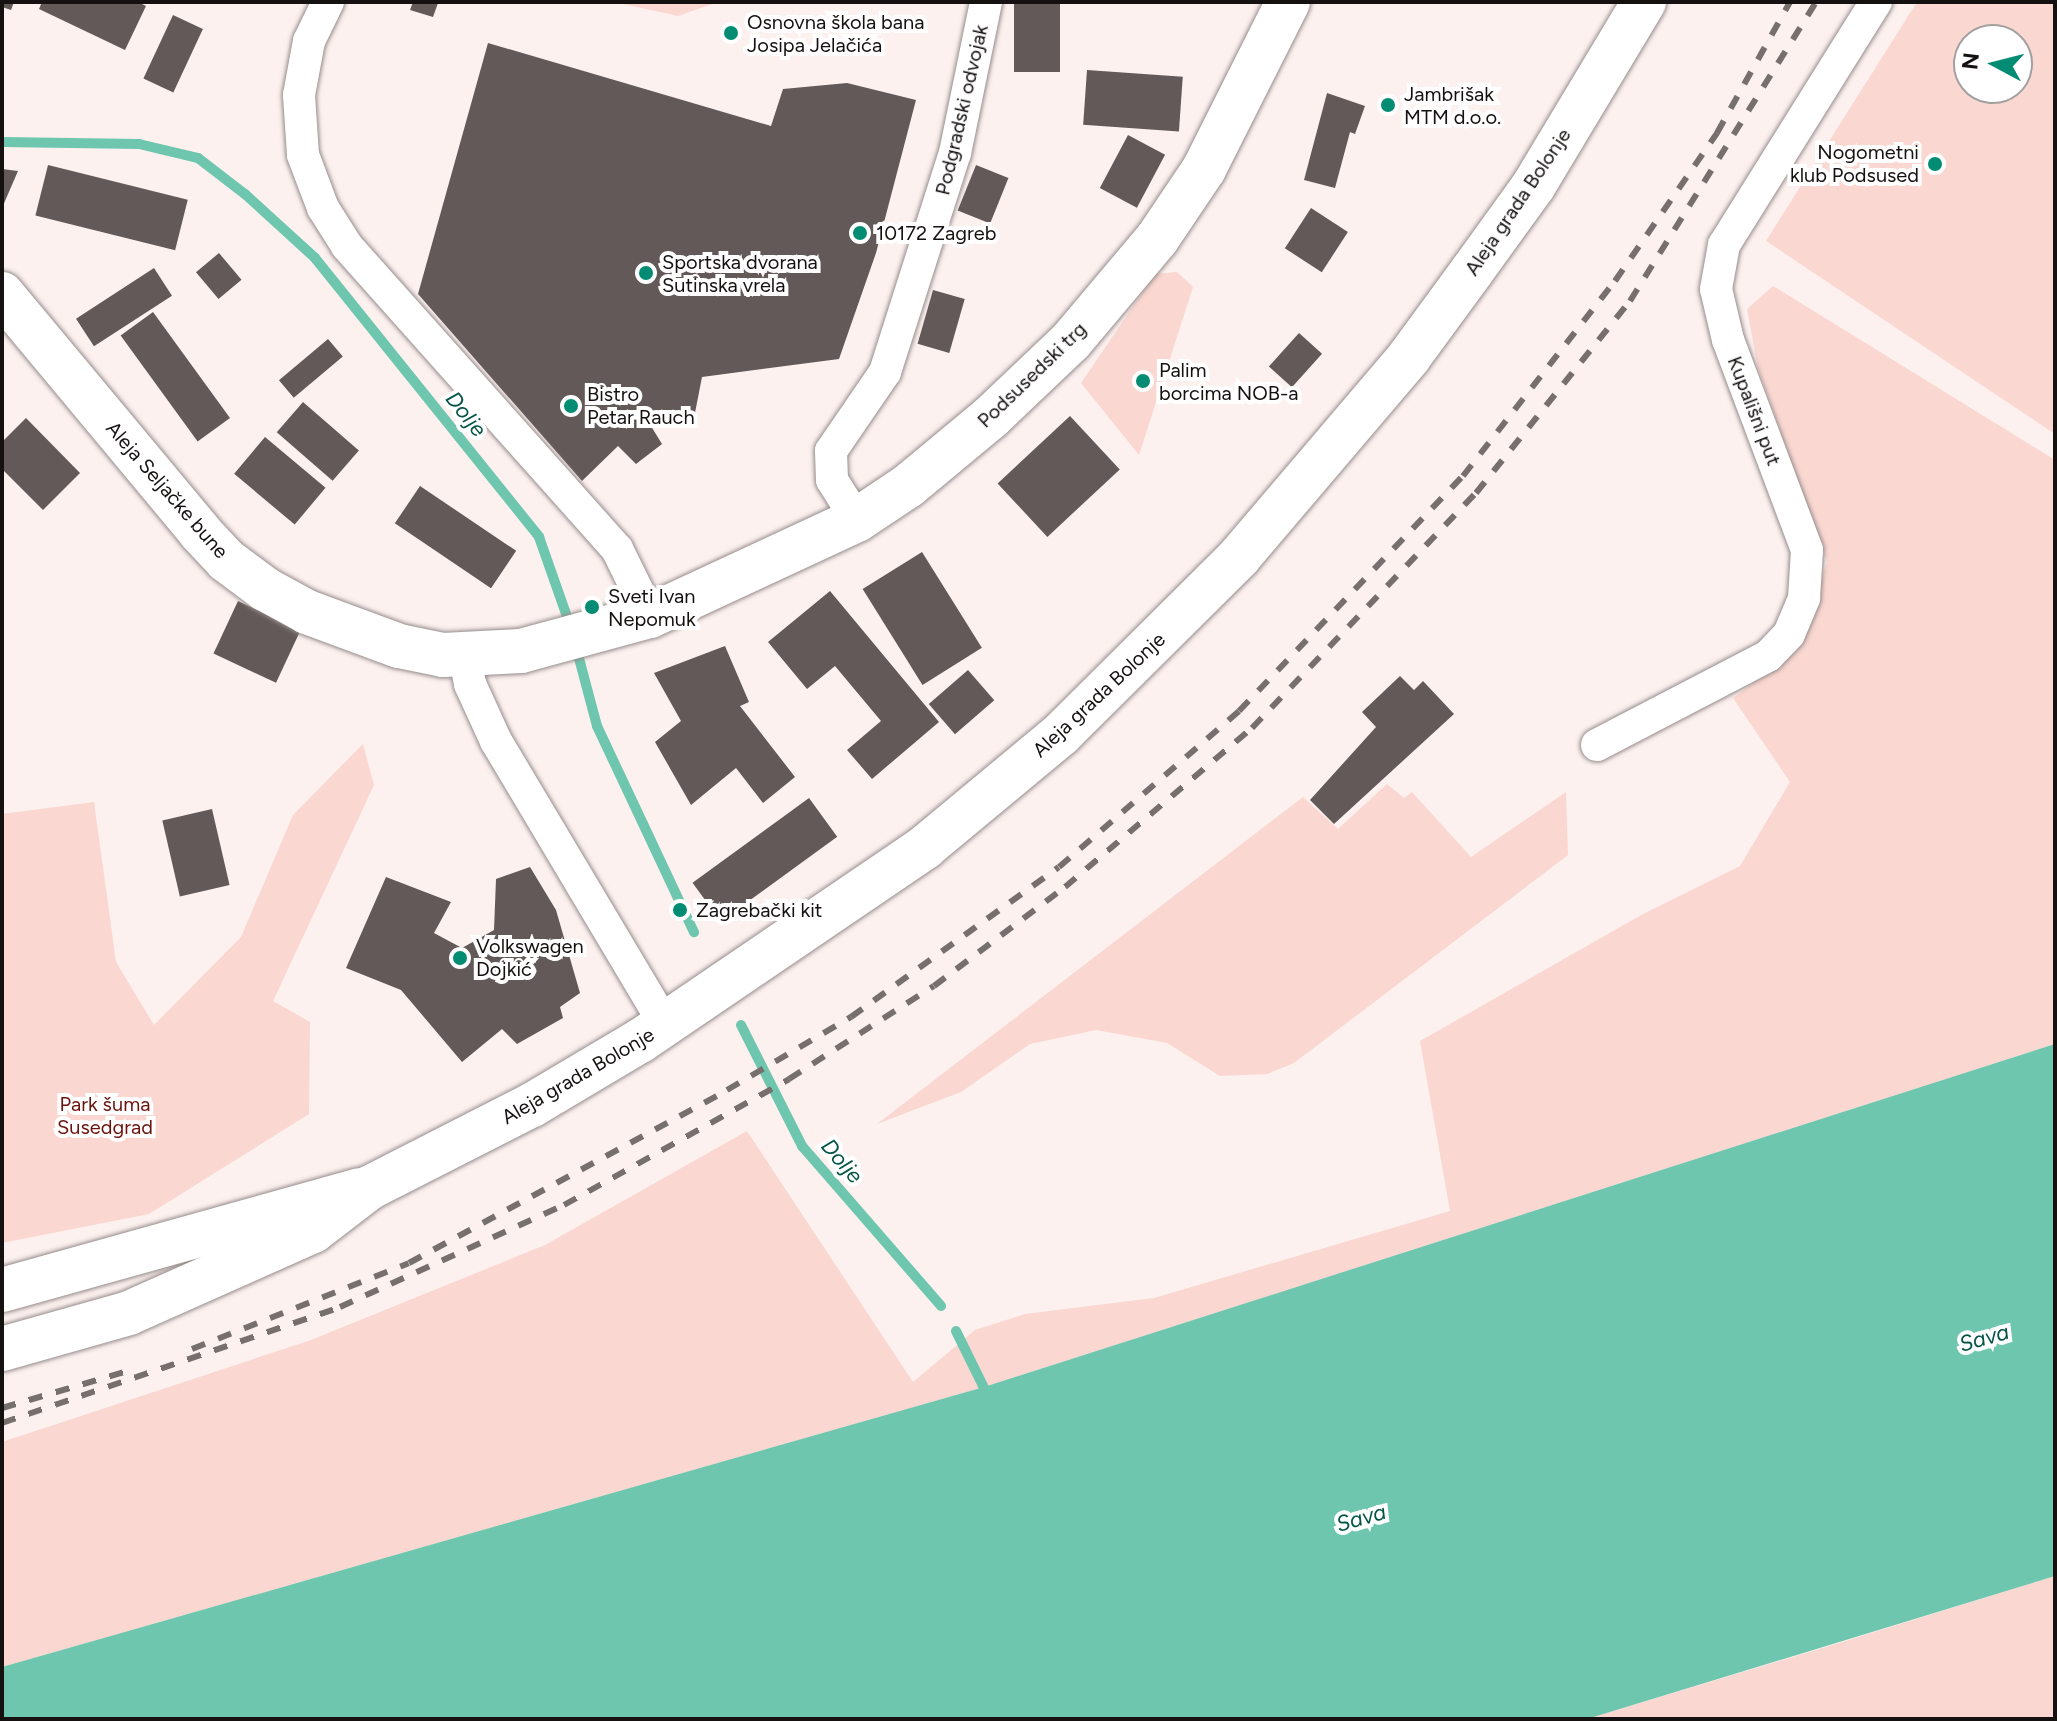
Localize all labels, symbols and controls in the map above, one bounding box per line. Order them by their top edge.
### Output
place label: Osnovna škola bana Josipa Jelačića [747,10,924,57]
street label: Podgradski odvojak [931,22,993,198]
marker: Osnovna škola bana Josipa Jelačića [722,24,740,42]
north arrow [1953,24,2033,104]
text: N [1956,51,1985,71]
place label: Jambrišak MTM d.o.o. [1404,82,1501,129]
marker: Jambrišak MTM d.o.o. [1379,96,1397,114]
street label: Aleja grada Bolonje [1460,124,1576,280]
place label: Nogometni klub Podsused [1790,140,1919,187]
marker: Nogometni klub Podsused [1926,155,1944,173]
place label: 10172 Zagreb [876,221,996,245]
marker: 10172 Zagreb [851,224,869,242]
place label: Sportska dvorana Sutinska vrela [662,250,818,297]
marker: Sportska dvorana Sutinska vrela [637,264,655,282]
street label: Podsusedski trg [973,317,1091,433]
street label: Kupališni put [1722,353,1786,469]
place label: Palim borcima NOB-a [1159,358,1298,405]
marker: Palim borcima NOB-a [1134,372,1152,390]
place label: Bistro Petar Rauch [587,382,695,429]
water label: Dolje [440,386,492,442]
marker: Bistro Petar Rauch [562,397,580,415]
street label: Aleja Seljačke bune [101,417,233,563]
place label: Sveti Ivan Nepomuk [608,584,696,631]
marker: Sveti Ivan Nepomuk [583,598,601,616]
street label: Aleja grada Bolonje [1028,627,1170,763]
place label: Zagrebački kit [696,898,822,922]
marker: Zagrebački kit [671,901,689,919]
place label: Volkswagen Dojkić [476,934,584,981]
marker: Volkswagen Dojkić [451,949,469,967]
street label: Aleja grada Bolonje [497,1023,659,1129]
park label: Park šuma Susedgrad [57,1093,153,1140]
water label: Dolje [815,1133,869,1189]
water label: Sava [1956,1318,2012,1358]
water label: Sava [1333,1498,1389,1538]

